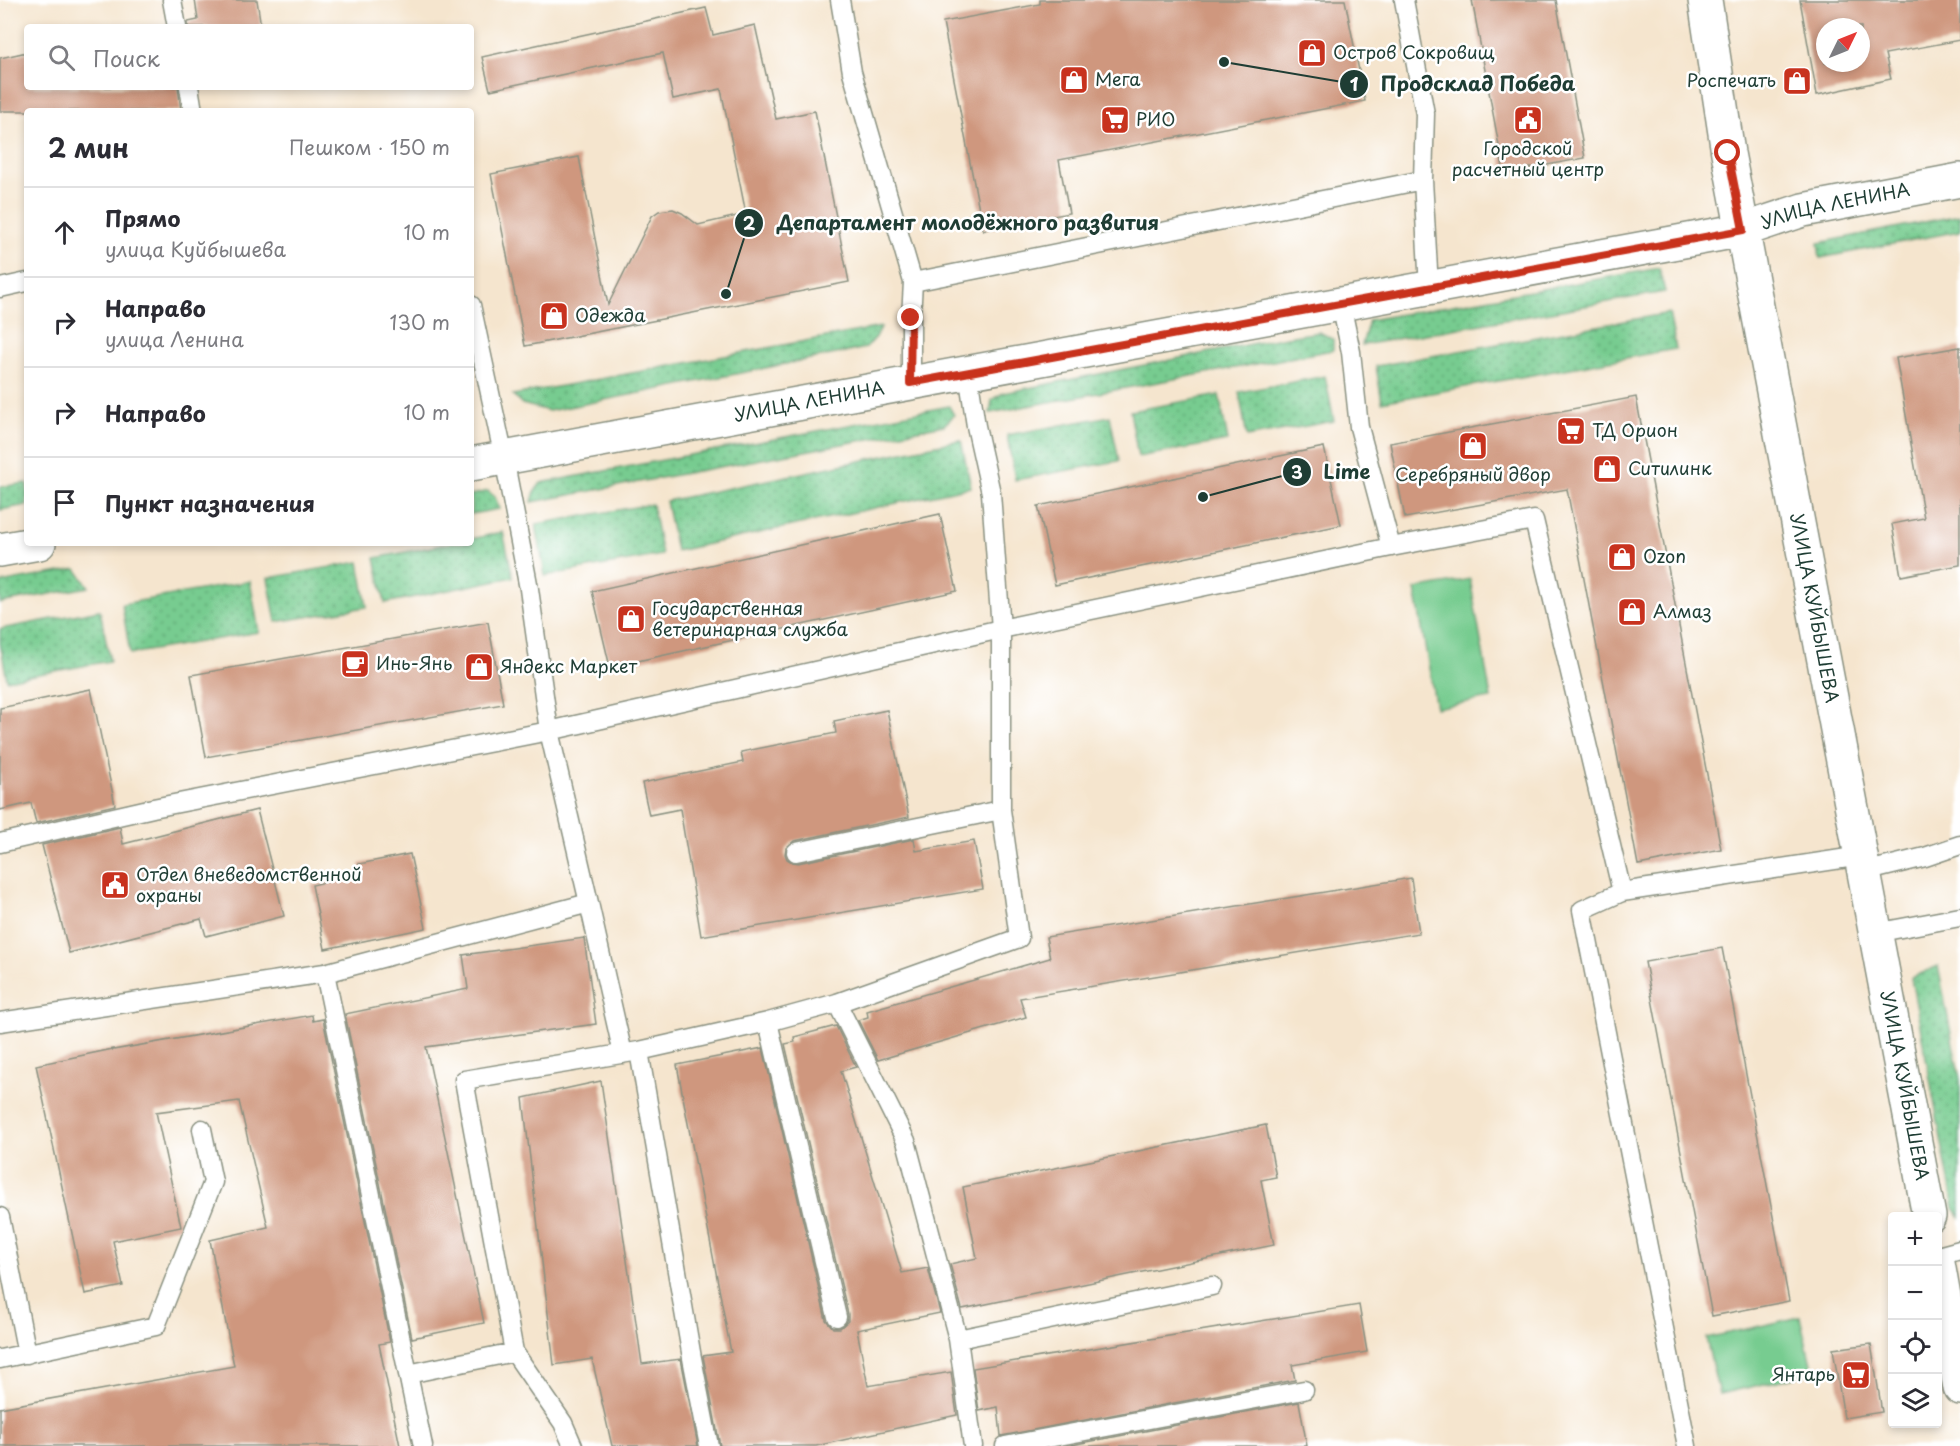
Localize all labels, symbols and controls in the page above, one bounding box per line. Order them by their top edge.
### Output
north arrow [1816,18,1870,72]
search box [24,24,474,90]
shop icon: Остров Сокровищ [1296,37,1328,69]
place label: Остров Сокровищ [1333,38,1495,65]
icon: search [45,41,78,74]
text: Поиск [93,41,160,74]
shop icon: Мега [1058,64,1090,96]
place label: Мега [1095,65,1141,92]
callout: Продсклад Победа [1339,65,1588,103]
shop icon: Роспечать [1781,65,1813,97]
place label: Роспечать [1687,66,1776,93]
text: Продсклад Победа [1381,68,1576,98]
text: 1 [1350,70,1359,97]
supermarket icon: РИО [1099,104,1131,136]
public building icon: Городской расчетный центр [1512,104,1544,136]
place label: РИО [1136,105,1176,132]
text: 2 мин [48,128,129,167]
text: Пешком · 150 m [289,132,450,162]
place label: Городской расчетный центр [1452,134,1604,182]
route start [1714,139,1740,165]
street label: УЛИЦА ЛЕНИНА [1757,175,1912,235]
text: Прямо [105,201,180,234]
callout: Департамент молодёжного развития [734,204,1172,242]
text: Департамент молодёжного развития [776,207,1159,237]
text: 2 [743,209,756,236]
icon: ahead [48,216,81,249]
text: 10 m [403,217,450,247]
text: улица Куйбышева [105,234,286,264]
text: Направо [105,291,206,324]
shop icon: Одежда [538,300,570,332]
place label: Одежда [575,301,646,328]
route end [897,304,923,330]
icon: right [48,306,81,339]
text: 130 m [390,307,450,337]
text: улица Ленина [105,324,244,354]
street label: УЛИЦА ЛЕНИНА [732,373,887,427]
icon: right [48,396,81,429]
text: Направо [105,396,206,429]
text: 10 m [403,397,450,427]
supermarket icon: ТД Орион [1555,415,1587,447]
place label: ТД Орион [1592,416,1678,443]
shop icon: Серебряный двор [1457,430,1489,462]
callout: Lime [1282,453,1382,491]
shop icon: Ситилинк [1591,453,1623,485]
place label: Ситилинк [1628,454,1712,481]
text: Lime [1324,456,1371,486]
text: 3 [1291,458,1303,485]
place label: Серебряный двор [1395,460,1551,487]
icon: arrive [48,486,81,519]
text: Пункт назначения [105,486,315,519]
street label: УЛИЦА КУЙБЫШЕВА [1784,511,1847,705]
shop icon: Ozon [1606,541,1638,573]
place label: Ozon [1643,542,1686,569]
place label: Государственная ветеринарная служба [652,594,848,642]
shop icon: Алмаз [1616,596,1648,628]
place label: Алмаз [1653,597,1712,624]
shop icon: Государственная ветеринарная служба [615,603,647,635]
cafe icon: Инь-Янь [339,648,371,680]
place label: Инь-Янь [376,649,453,676]
shop icon: Яндекс Маркет [463,651,495,683]
place label: Яндекс Маркет [500,652,638,679]
place label: Отдел вневедомственной охраны [136,860,362,908]
public building icon: Отдел вневедомственной охраны [99,869,131,901]
street label: УЛИЦА КУЙБЫШЕВА [1875,988,1937,1182]
map controls [1888,1212,1942,1428]
button: + [1888,1212,1942,1266]
button: − [1888,1266,1942,1320]
button: locate [1888,1320,1942,1374]
supermarket icon: Янтарь [1840,1359,1872,1391]
place label: Янтарь [1772,1360,1835,1387]
button: layers [1888,1374,1942,1428]

